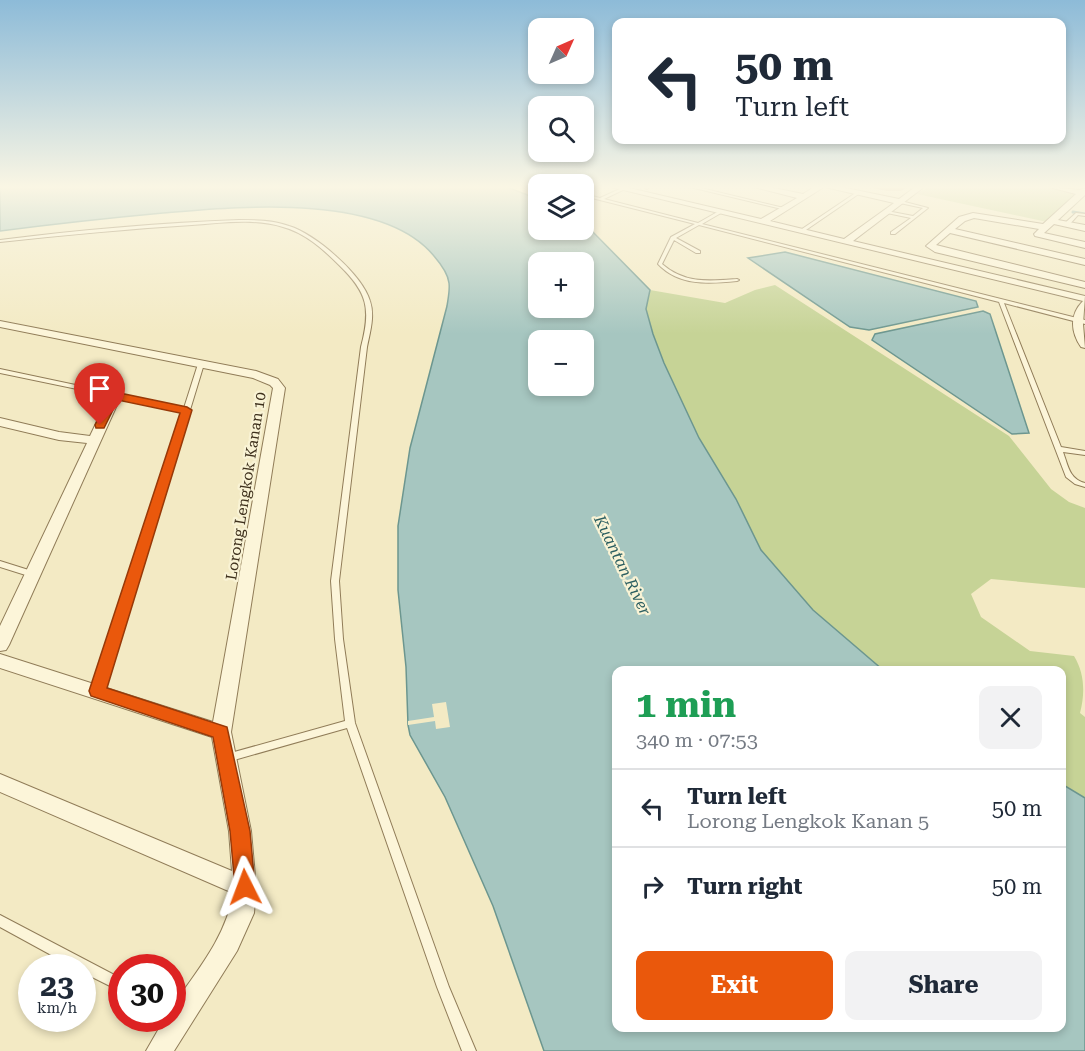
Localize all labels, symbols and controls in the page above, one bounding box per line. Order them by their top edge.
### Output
north arrow [528,18,594,84]
map controls [528,18,594,396]
text: 50 m [735,41,833,90]
icon: left [636,42,714,120]
text: Turn left [735,91,849,123]
button: search [528,96,594,162]
button: layers [528,174,594,240]
button: + [528,252,594,318]
button: − [528,330,594,396]
pin [74,363,125,425]
icon: arrive [83,372,116,405]
street label: Lorong Lengkok Kanan 10 [222,391,270,581]
water label: Kuantan River [590,511,655,619]
text: 1 min [636,684,736,726]
button: close [979,686,1042,749]
text: 340 m · 07:53 [636,728,758,752]
text: Turn left [687,784,787,809]
icon: left [636,792,669,825]
text: 50 m [992,796,1042,821]
text: Lorong Lengkok Kanan 5 [687,809,929,833]
position arrow [213,855,277,919]
icon: right [636,870,669,903]
text: Turn right [687,874,802,899]
text: 50 m [992,874,1042,899]
button: Exit [636,951,833,1020]
button: Share [845,951,1042,1020]
speed limit sign: 30 [108,954,186,1032]
text: 23 [40,968,74,1003]
text: km/h [37,999,77,1017]

